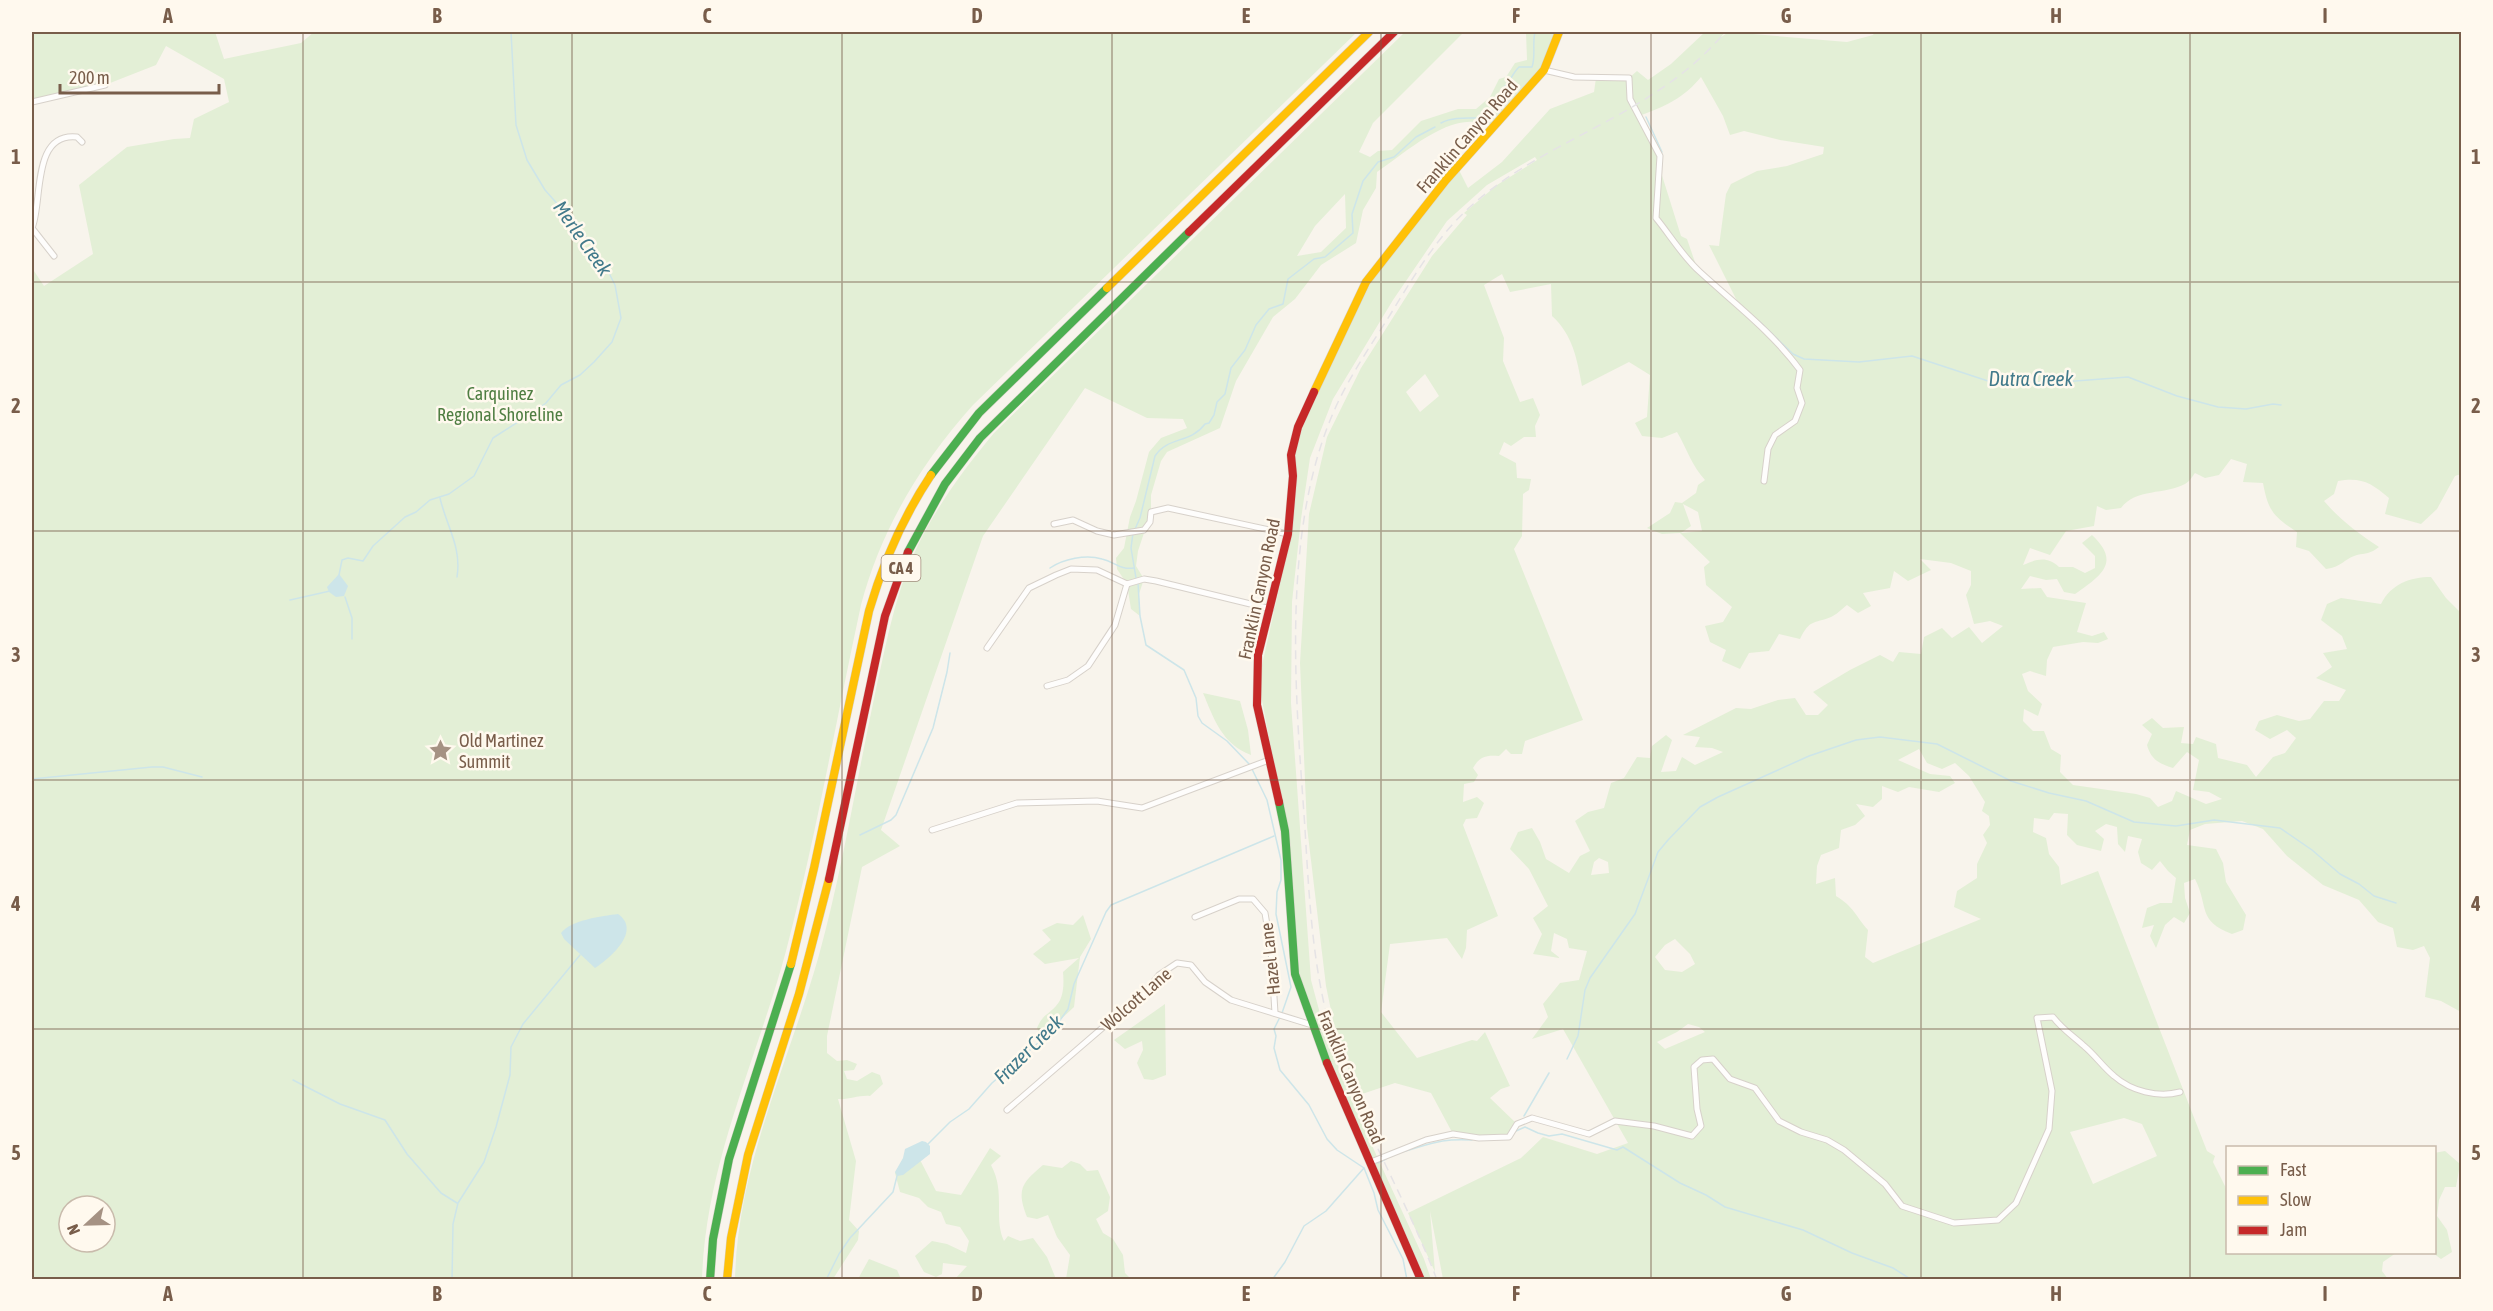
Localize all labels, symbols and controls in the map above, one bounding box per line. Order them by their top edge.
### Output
text: A [162,4,173,27]
text: B [432,4,442,27]
text: C [703,4,712,27]
text: D [971,4,983,27]
text: E [1242,4,1251,27]
text: F [1512,4,1520,27]
text: G [1781,4,1792,27]
text: H [2050,4,2062,27]
text: I [2322,4,2328,27]
scale bar [60,57,219,95]
text: 200 m [69,67,110,88]
street label: Franklin Canyon Road [1412,75,1522,197]
text: 1 [11,145,21,168]
text: 1 [2471,145,2481,168]
water label: Merle Creek [549,196,617,280]
water label: Dutra Creek [1989,367,2074,390]
park label: Carquinez Regional Shoreline [437,383,563,425]
text: 2 [11,394,21,417]
text: 2 [2471,394,2481,417]
street label: Franklin Canyon Road [1234,517,1284,661]
road number: CA 4 [882,555,920,581]
text: 3 [11,643,21,666]
text: 3 [2471,643,2481,666]
place label: Old Martinez Summit [459,730,544,772]
place icon: Old Martinez Summit [428,737,454,763]
text: 4 [10,892,21,915]
text: 4 [2470,892,2481,915]
street label: Hazel Lane [1256,922,1284,996]
street label: Wolcott Lane [1097,963,1175,1035]
street label: Franklin Canyon Road [1313,1007,1389,1147]
water label: Frazer Creek [989,1010,1067,1088]
text: 5 [11,1141,21,1164]
text: 5 [2471,1141,2481,1164]
legend [2226,1146,2436,1254]
text: Fast [2280,1159,2307,1180]
text: Slow [2280,1189,2311,1210]
north arrow [57,1194,117,1254]
text: Jam [2280,1219,2307,1240]
text: N [63,1222,83,1237]
text: A [162,1282,173,1305]
text: B [432,1282,442,1305]
text: C [703,1282,712,1305]
text: D [971,1282,983,1305]
text: E [1242,1282,1251,1305]
text: F [1512,1282,1520,1305]
text: G [1781,1282,1792,1305]
text: H [2050,1282,2062,1305]
text: I [2322,1282,2328,1305]

